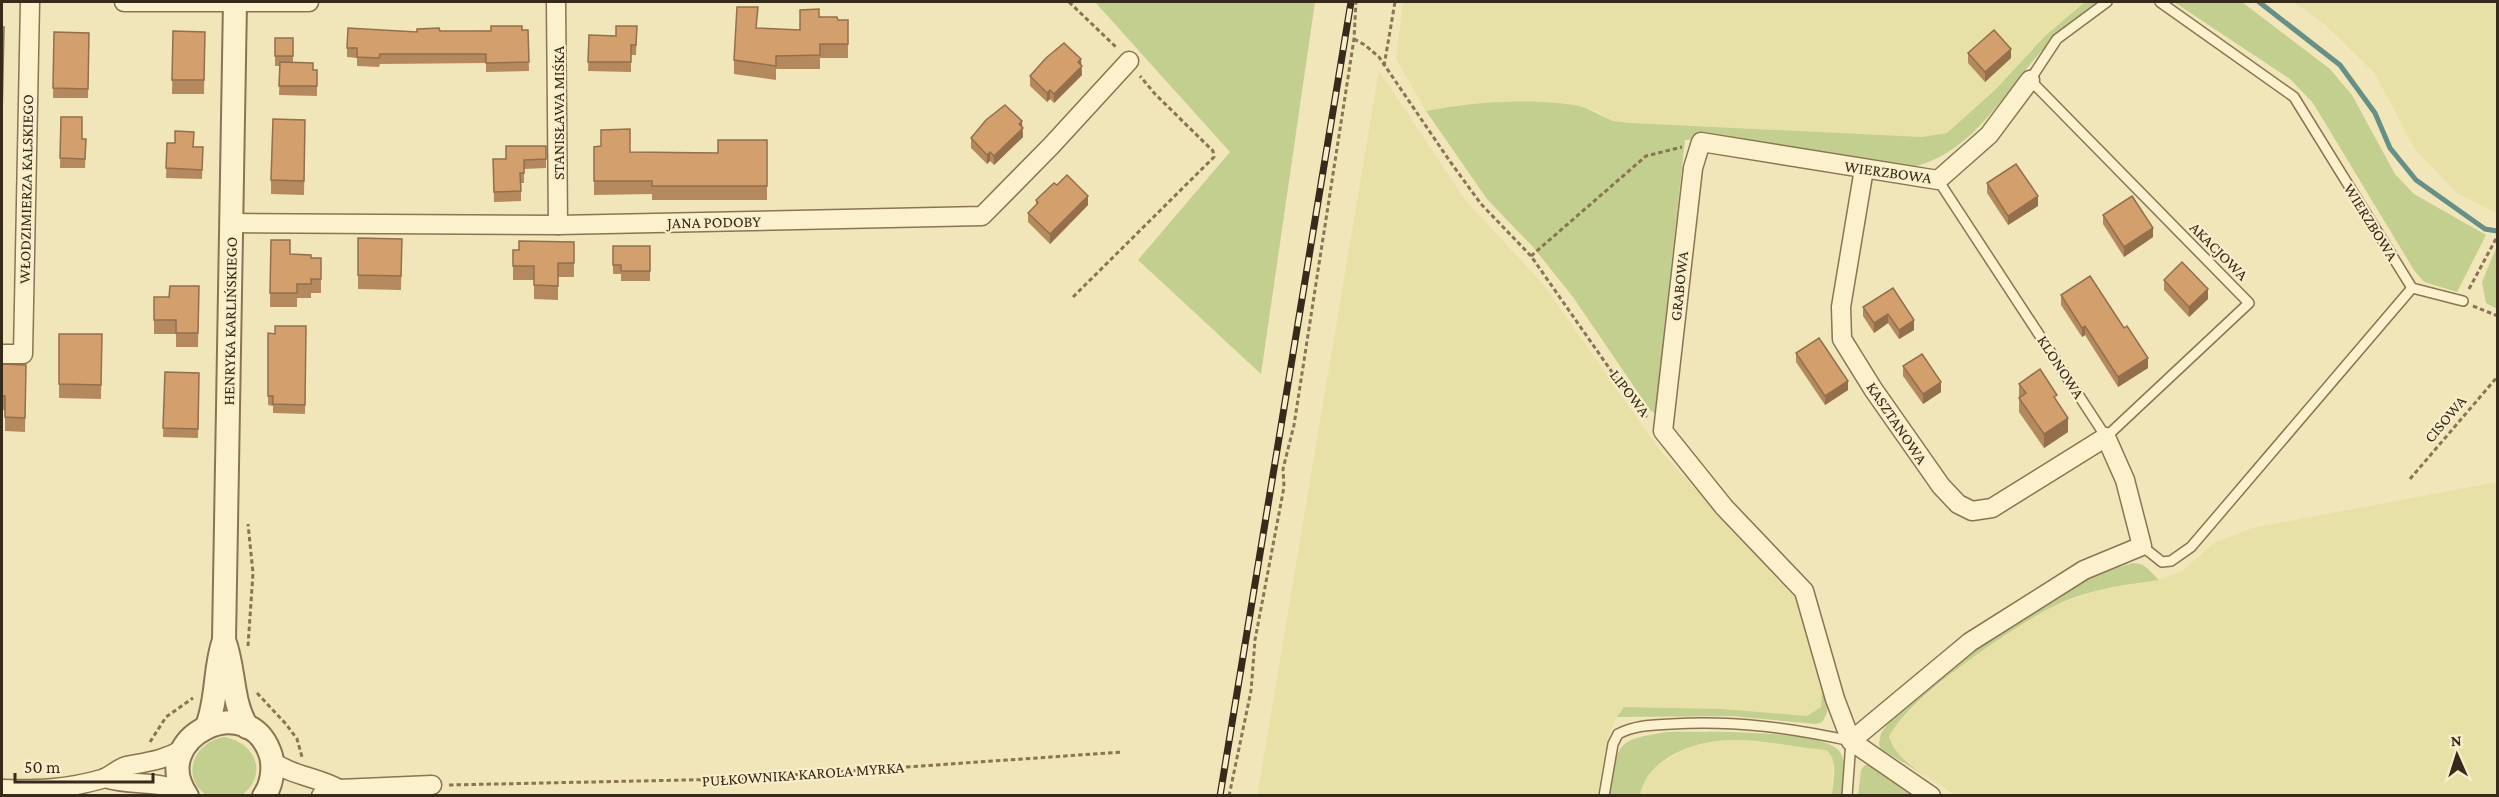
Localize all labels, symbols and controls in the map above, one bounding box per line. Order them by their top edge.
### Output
street label: STANISŁAWA MIŚKA [550,45,567,180]
street label: WŁODZIMIERZA KALSKIEGO [16,94,36,284]
street label: WIERZBOWA [1843,157,1934,187]
street label: WIERZBOWA [2341,180,2402,264]
street label: JANA PODOBY [665,213,761,232]
street label: AKACJOWA [2186,219,2252,285]
street label: HENRYKA KARLIŃSKIEGO [220,236,240,406]
street label: GRABOWA [1667,249,1691,322]
street label: KLONOWA [2034,332,2088,403]
street label: LIPOWA [1607,366,1654,420]
street label: KASZTANOWA [1863,379,1931,468]
street label: CISOWA [2421,392,2470,446]
north arrow [2427,725,2487,785]
text: N [2450,732,2462,749]
scale bar [15,746,153,784]
text: 50 m [24,757,61,777]
street label: PUŁKOWNIKA KAROLA MYRKA [701,758,906,790]

